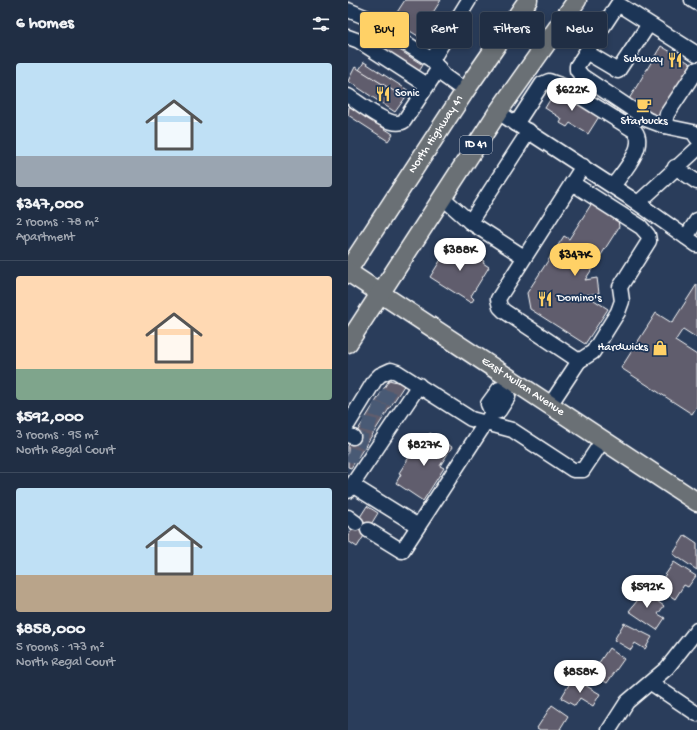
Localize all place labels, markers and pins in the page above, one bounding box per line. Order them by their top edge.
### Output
restaurant icon: Subway [666,51,684,69]
place label: Subway [624,53,663,67]
pin: $622K [544,78,600,112]
restaurant icon: Sonic [374,85,392,103]
place label: Sonic [395,87,420,101]
cafe icon: Starbucks [635,96,653,114]
place label: Starbucks [620,115,668,129]
pin: $388K [432,238,488,272]
pin: $347K [547,243,603,277]
restaurant icon: Domino's [536,290,554,308]
place label: Domino's [556,292,602,306]
shop icon: Hardwicks [651,339,669,357]
place label: Hardwicks [597,341,649,355]
pin: $827K [396,433,452,467]
pin: $592K [619,575,675,609]
pin: $858K [552,660,608,694]

